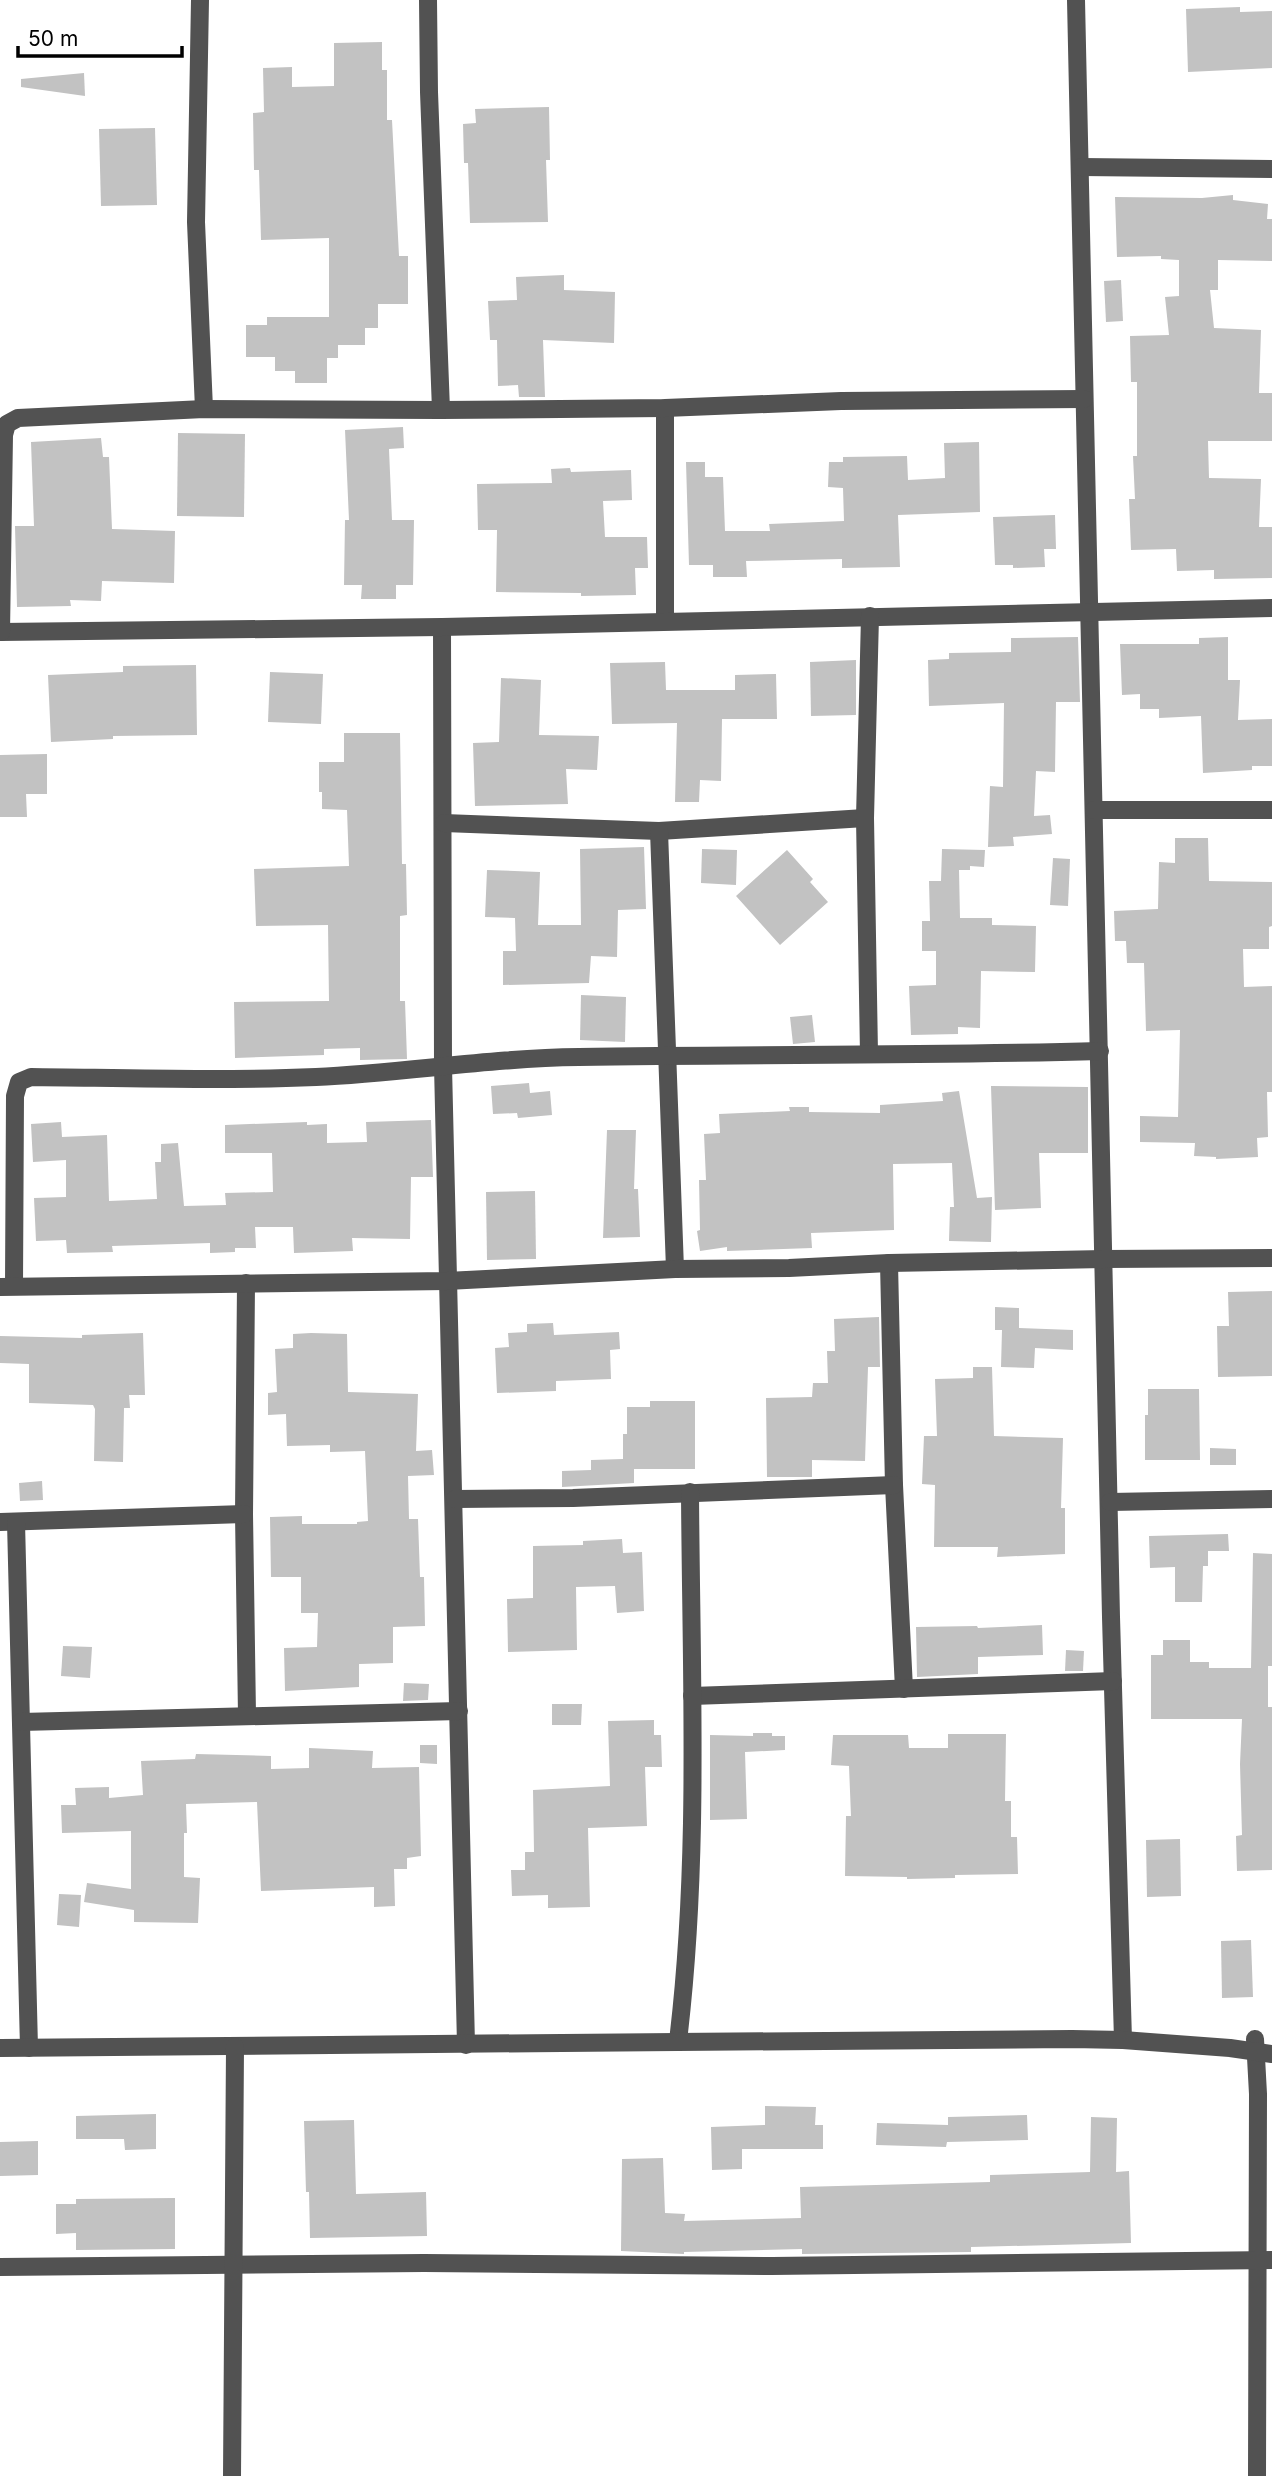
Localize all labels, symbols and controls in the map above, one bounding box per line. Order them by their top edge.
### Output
scale bar [18,14,182,58]
text: 50 m [28,26,78,51]

